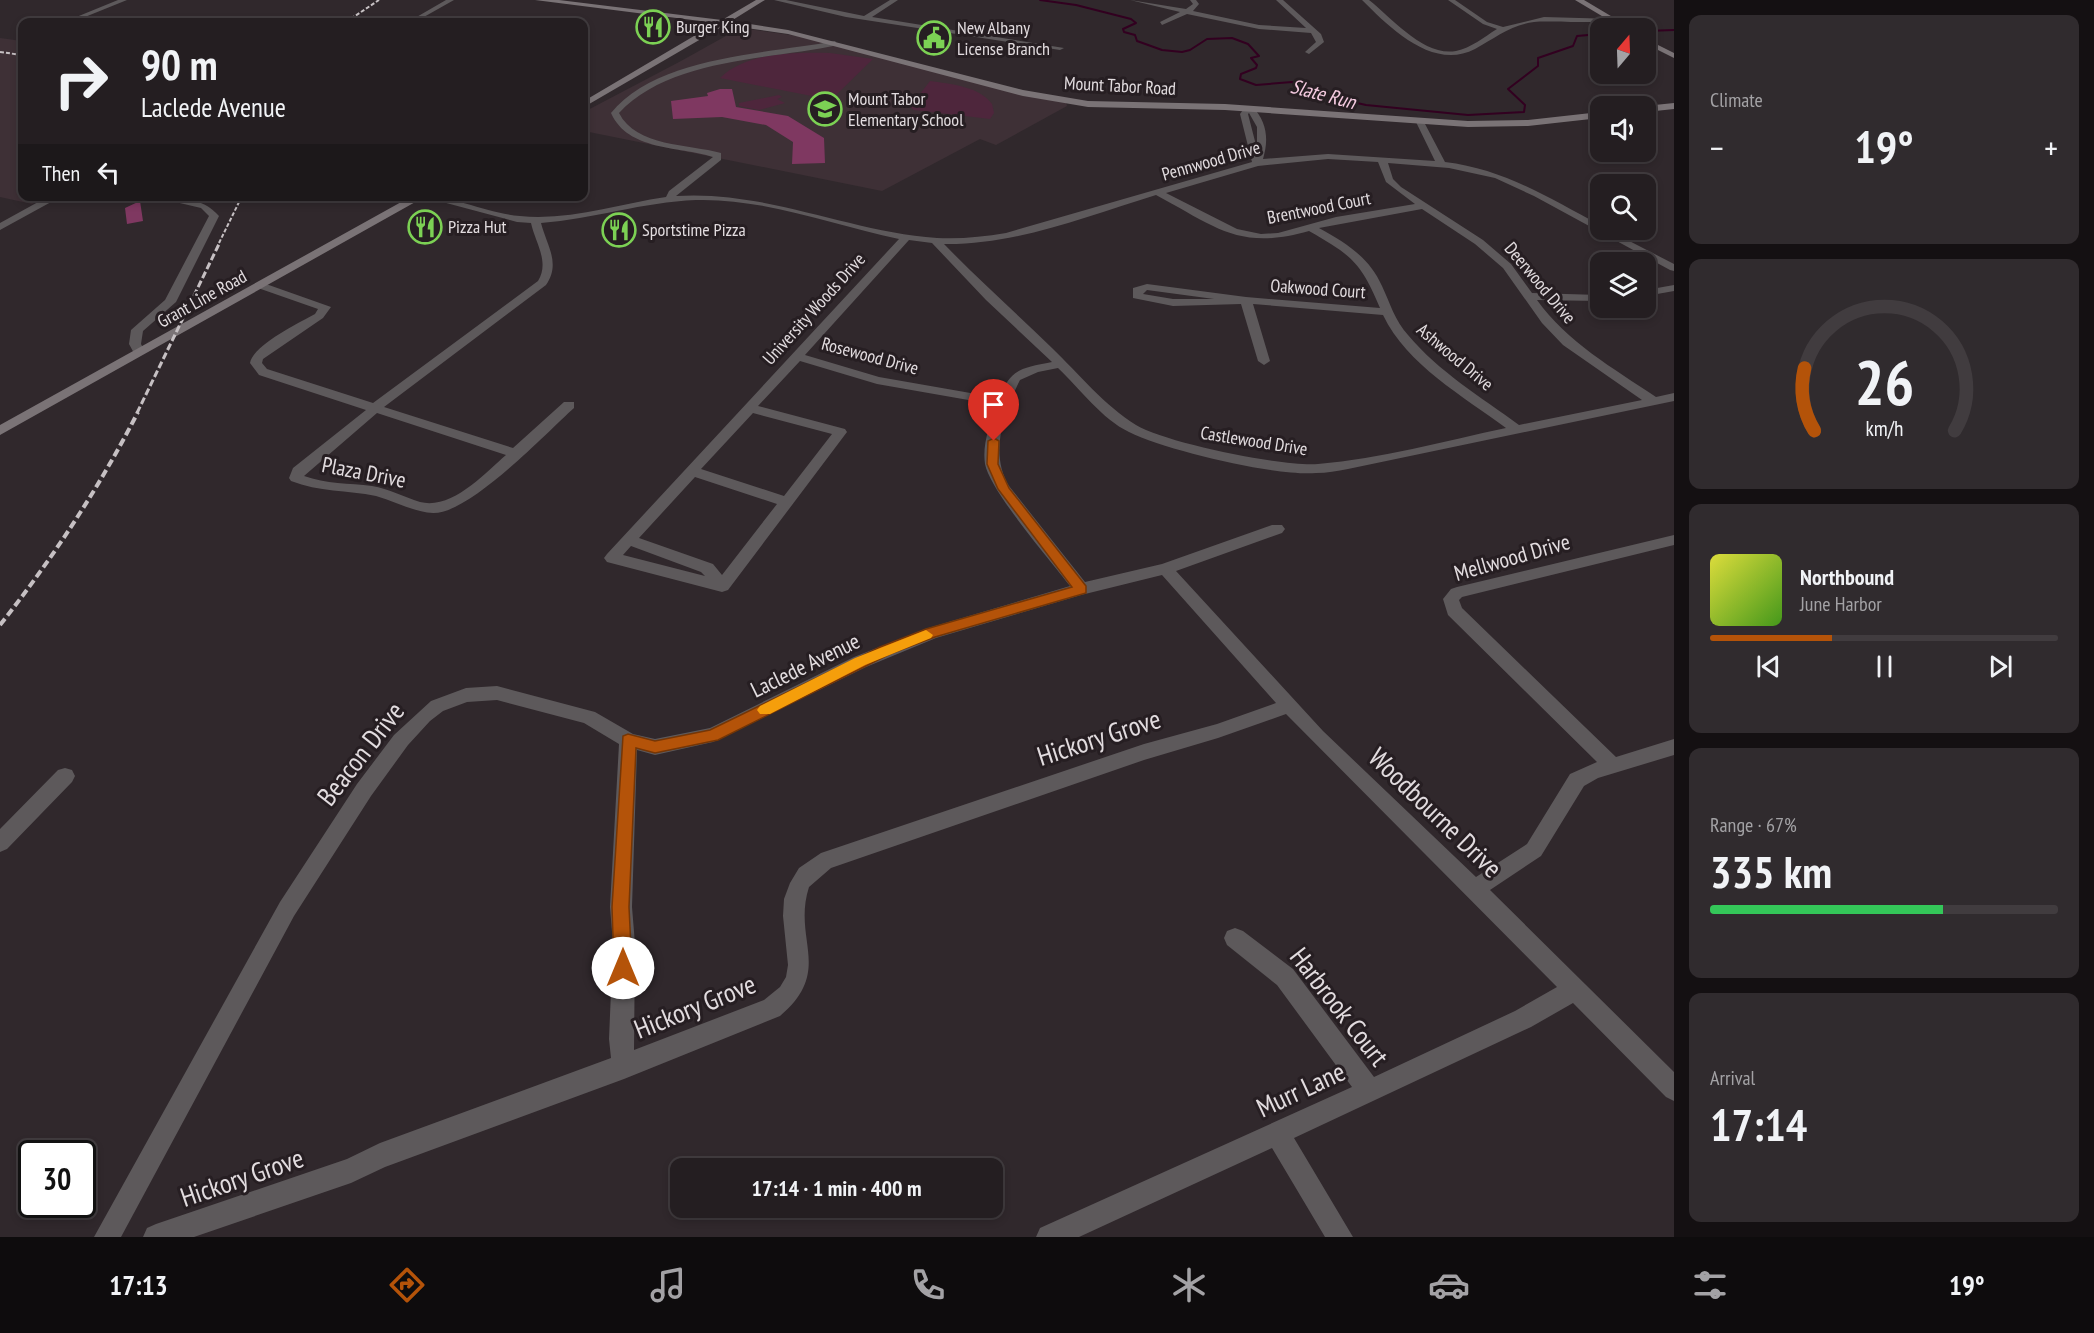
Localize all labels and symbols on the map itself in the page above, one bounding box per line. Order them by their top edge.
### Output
restaurant icon: Burger King [635,9,671,45]
place label: Burger King [676,15,750,38]
place label: New Albany License Branch [957,16,1050,60]
north arrow [1590,18,1656,84]
public building icon: New Albany License Branch [916,20,952,56]
street label: Mount Tabor Road [1063,71,1177,100]
water label: Slate Run [1288,73,1359,115]
place label: Mount Tabor Elementary School [848,87,964,131]
school or university icon: Mount Tabor Elementary School [807,91,843,127]
street label: Pennwood Drive [1159,136,1263,186]
street label: Brentwood Court [1265,186,1373,229]
restaurant icon: Pizza Hut [407,209,443,245]
restaurant icon: Sportstime Pizza [601,212,637,248]
place label: Pizza Hut [448,215,506,238]
place label: Sportstime Pizza [642,218,746,241]
street label: Deerwood Drive [1500,237,1581,328]
street label: University Woods Drive [757,248,870,369]
street label: Grant Line Road [153,265,251,333]
street label: Oakwood Court [1270,274,1366,303]
street label: Ashwood Drive [1412,318,1498,395]
street label: Rosewood Drive [819,332,921,379]
pin [968,379,1019,441]
street label: Castlewood Drive [1199,421,1309,460]
street label: Plaza Drive [320,450,408,494]
street label: Mellwood Drive [1451,527,1573,587]
street label: Laclede Avenue [746,627,864,703]
street label: Beacon Drive [309,695,411,812]
street label: Hickory Grove [1033,701,1165,773]
street label: Woodbourne Drive [1362,740,1510,884]
position arrow [591,936,655,1000]
street label: Harbrook Court [1283,940,1397,1073]
street label: Hickory Grove [629,966,760,1046]
street label: Murr Lane [1251,1054,1350,1124]
speed limit sign: 30 [18,1140,96,1218]
street label: Hickory Grove [176,1140,308,1214]

